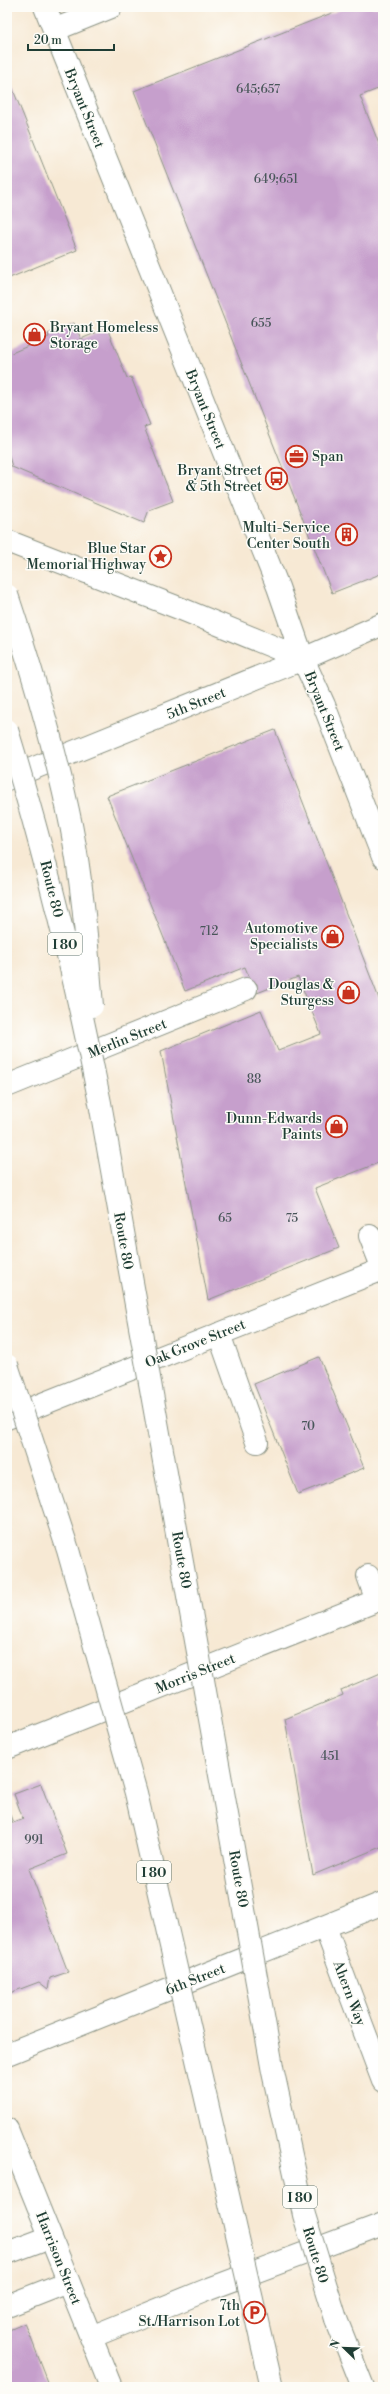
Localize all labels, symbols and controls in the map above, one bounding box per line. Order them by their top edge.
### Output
scale bar [28,26,114,52]
text: 20 m [34,33,62,48]
street label: Bryant Street [60,65,108,151]
house number: 645;657 [236,82,280,97]
house number: 649;651 [254,172,299,187]
house number: 655 [251,316,272,331]
place label: Bryant Homeless Storage [49,319,158,353]
shop icon: Bryant Homeless Storage [21,322,47,348]
street label: Bryant Street [181,366,229,452]
office icon: Span [283,443,309,469]
place label: Span [312,448,344,466]
place label: Bryant Street & 5th Street [177,462,262,496]
bus stop icon: Bryant Street & 5th Street [264,465,290,491]
place label: Multi-Service Center South [243,519,331,553]
building icon: Multi-Service Center South [333,522,359,548]
place label: Blue Star Memorial Highway [26,540,146,574]
place icon: Blue Star Memorial Highway [148,543,174,569]
street label: Bryant Street [300,668,348,754]
street label: 5th Street [164,684,229,724]
street label: Route 80 [35,859,67,920]
place label: Automotive Specialists [243,920,318,954]
shop icon: Automotive Specialists [320,923,346,949]
house number: 712 [200,924,219,939]
road number: I 80 [48,933,82,955]
place label: Douglas & Sturgess [269,976,335,1010]
shop icon: Douglas & Sturgess [336,979,362,1005]
street label: Merlin Street [85,1015,169,1063]
house number: 88 [247,1072,261,1087]
place label: Dunn-Edwards Paints [226,1110,322,1144]
shop icon: Dunn-Edwards Paints [324,1113,350,1139]
street label: Route 80 [109,1211,137,1271]
house number: 65 [218,1211,232,1226]
house number: 75 [286,1211,299,1226]
street label: Oak Grove Street [143,1316,248,1372]
house number: 70 [301,1419,315,1434]
street label: Route 80 [167,1530,195,1590]
street label: Morris Street [153,1650,238,1698]
house number: 451 [321,1749,340,1764]
house number: 991 [24,1833,44,1848]
street label: Route 80 [224,1849,252,1909]
road number: I 80 [137,1861,171,1883]
street label: Ahern Way [328,1957,370,2029]
street label: 6th Street [163,1960,228,2000]
road number: I 80 [283,2186,317,2208]
street label: Harrison Street [31,2209,85,2308]
street label: Route 80 [298,2225,332,2286]
place label: 7th St./Harrison Lot [138,2297,241,2331]
parking icon: 7th St./Harrison Lot [242,2300,268,2326]
north arrow [324,2328,364,2368]
text: N [328,2337,344,2351]

